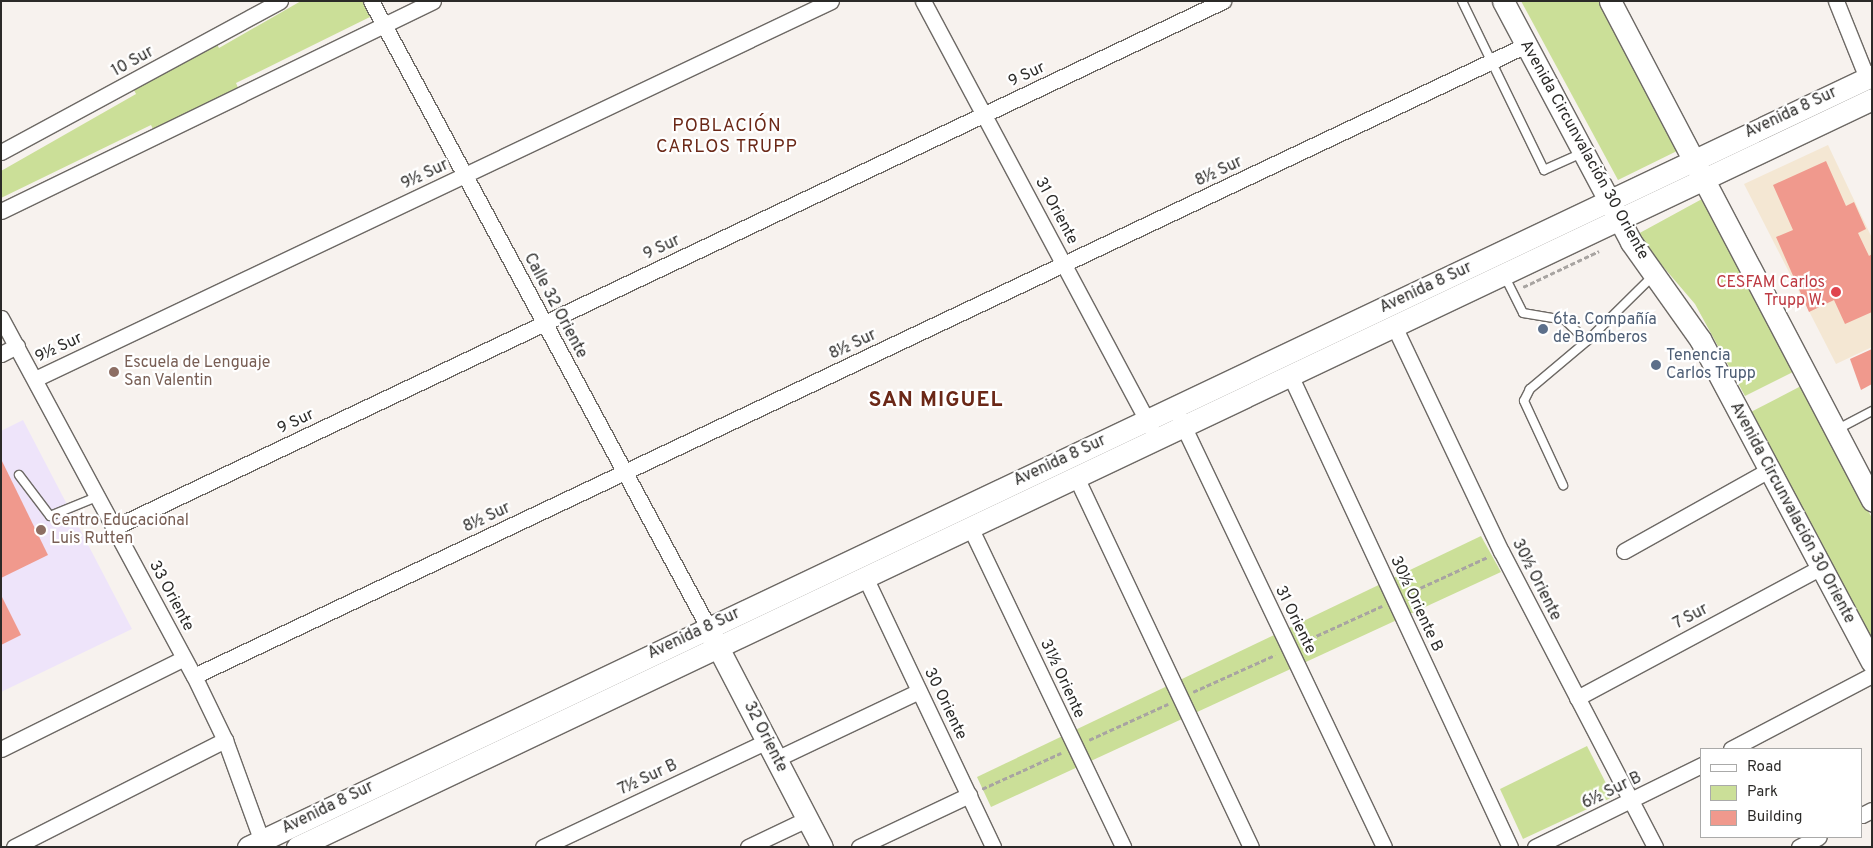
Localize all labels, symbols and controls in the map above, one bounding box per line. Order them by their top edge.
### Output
street label: Avenida Circunvalación 30 Oriente [1516,37,1652,263]
street label: 10 Sur [109,43,157,81]
street label: 9 Sur [1006,58,1048,92]
street label: Avenida 8 Sur [1742,83,1840,143]
district label: POBLACIÓN CARLOS TRUPP [654,117,800,160]
street label: 8½ Sur [1192,153,1246,191]
street label: 9½ Sur [398,156,452,194]
street label: 31 Oriente [1030,174,1082,248]
street label: 9 Sur [641,231,683,265]
street label: Calle 32 Oriente [519,250,591,362]
street label: Avenida 8 Sur [1377,258,1475,318]
place label: CESFAM Carlos Trupp W. [1716,273,1825,311]
marker: CESFAM Carlos Trupp W. [1829,285,1843,299]
place label: 6ta. Compañía de Bomberos [1553,310,1657,348]
marker: 6ta. Compañía de Bomberos [1537,323,1549,335]
street label: 8½ Sur [826,326,880,364]
street label: 9½ Sur [32,329,86,367]
place label: Tenencia Carlos Trupp [1666,346,1756,384]
place label: Escuela de Lenguaje San Valentin [124,353,270,391]
marker: Tenencia Carlos Trupp [1650,359,1662,371]
marker: Escuela de Lenguaje San Valentin [108,366,120,378]
district label: SAN MIGUEL [867,388,1005,414]
street label: Avenida Circunvalación 30 Oriente [1725,399,1859,627]
street label: 9 Sur [275,405,317,439]
street label: Avenida 8 Sur [1011,431,1109,491]
street label: 8½ Sur [460,499,514,537]
place label: Centro Educacional Luis Rutten [51,511,189,549]
marker: Centro Educacional Luis Rutten [35,524,47,536]
street label: 30½ Oriente [1507,536,1565,624]
street label: 30½ Oriente B [1385,553,1447,655]
street label: 33 Oriente [144,557,198,635]
street label: 31 Oriente [1270,583,1320,657]
street label: 7 Sur [1670,600,1712,634]
street label: Avenida 8 Sur [645,604,743,664]
street label: 31½ Oriente [1035,636,1089,722]
street label: 30 Oriente [919,665,971,743]
street label: 32 Oriente [739,698,791,776]
legend [1700,748,1863,838]
street label: 7½ Sur B [615,756,681,800]
text: Road [1747,758,1782,777]
street label: 6½ Sur B [1579,768,1645,814]
street label: Avenida 8 Sur [279,778,377,838]
text: Park [1747,783,1778,802]
text: Building [1747,808,1802,827]

